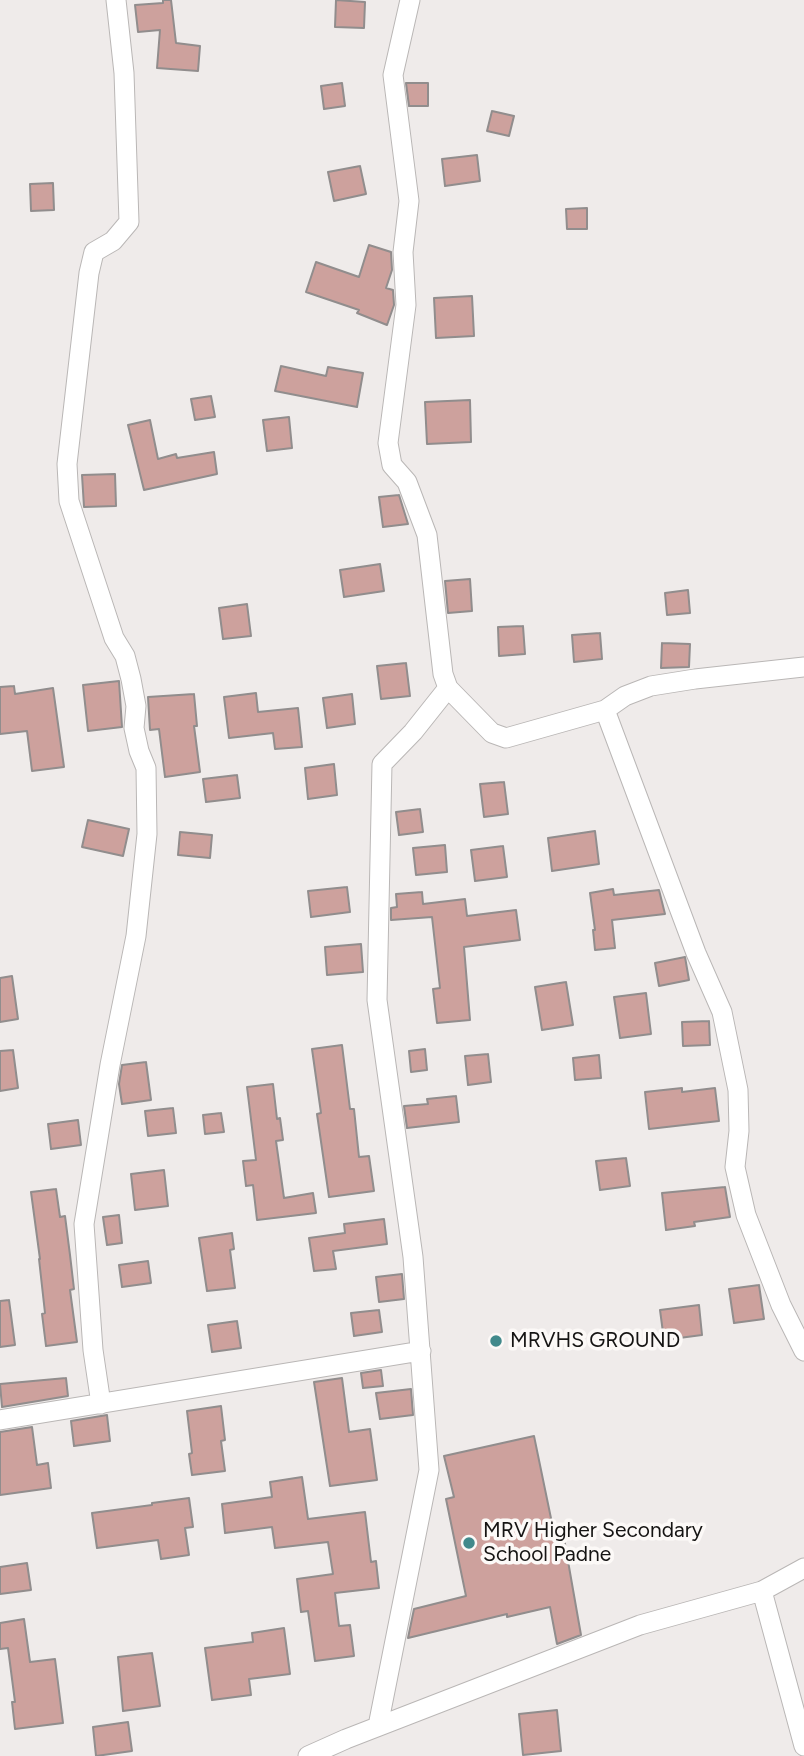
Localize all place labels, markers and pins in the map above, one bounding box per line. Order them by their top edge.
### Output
place label: MRVHS GROUND [510,1328,680,1354]
marker: MRVHS GROUND [488,1333,504,1349]
place label: MRV Higher Secondary School Padne [483,1518,703,1568]
marker: MRV Higher Secondary School Padne [461,1535,477,1551]

